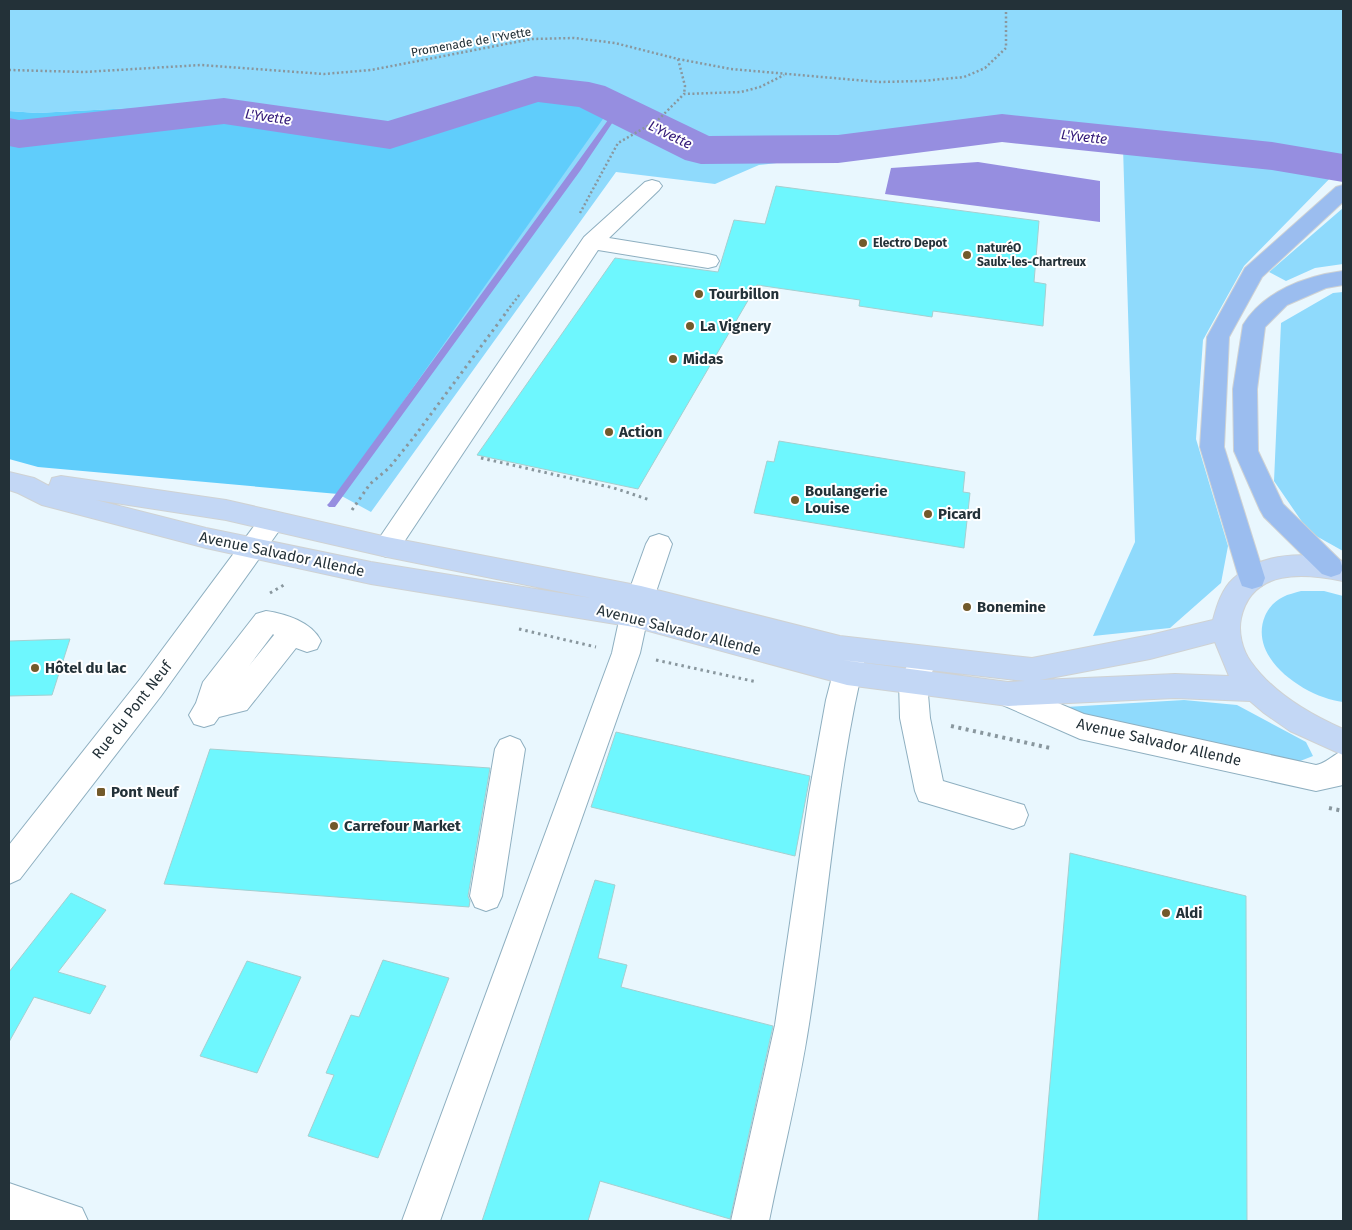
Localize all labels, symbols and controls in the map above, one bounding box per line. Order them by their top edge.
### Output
street label: Promenade de l'Yvette [410,25,532,59]
water label: L'Yvette [244,105,292,129]
water label: L'Yvette [645,117,695,153]
water label: L'Yvette [1060,126,1108,148]
place label: Electro Depot [873,236,948,250]
marker: Electro Depot [857,237,869,249]
place label: naturéO Saulx-les-Chartreux [977,241,1087,269]
marker: naturéO Saulx-les-Chartreux [961,249,973,261]
place label: Tourbillon [709,285,779,303]
marker: Tourbillon [693,288,705,300]
place label: La Vignery [700,317,771,335]
marker: La Vignery [684,320,696,332]
place label: Midas [683,350,723,368]
marker: Midas [667,353,679,365]
place label: Action [618,423,662,441]
marker: Action [603,426,615,438]
place label: Boulangerie Louise [805,482,888,517]
marker: Boulangerie Louise [789,494,801,506]
place label: Picard [938,505,981,523]
marker: Picard [922,508,934,520]
street label: Avenue Salvador Allende [198,528,366,580]
place label: Bonemine [977,598,1046,616]
street label: Avenue Salvador Allende [595,601,763,659]
marker: Bonemine [961,601,973,613]
street label: Rue du Pont Neuf [88,657,176,762]
place label: Hôtel du lac [45,659,127,677]
marker: Hôtel du lac [29,662,41,674]
street label: Avenue Salvador Allende [1075,714,1243,770]
place label: Pont Neuf [111,783,180,801]
marker: Pont Neuf [95,786,107,798]
place label: Carrefour Market [344,817,461,835]
marker: Carrefour Market [328,820,340,832]
place label: Aldi [1175,904,1202,922]
marker: Aldi [1160,907,1172,919]

